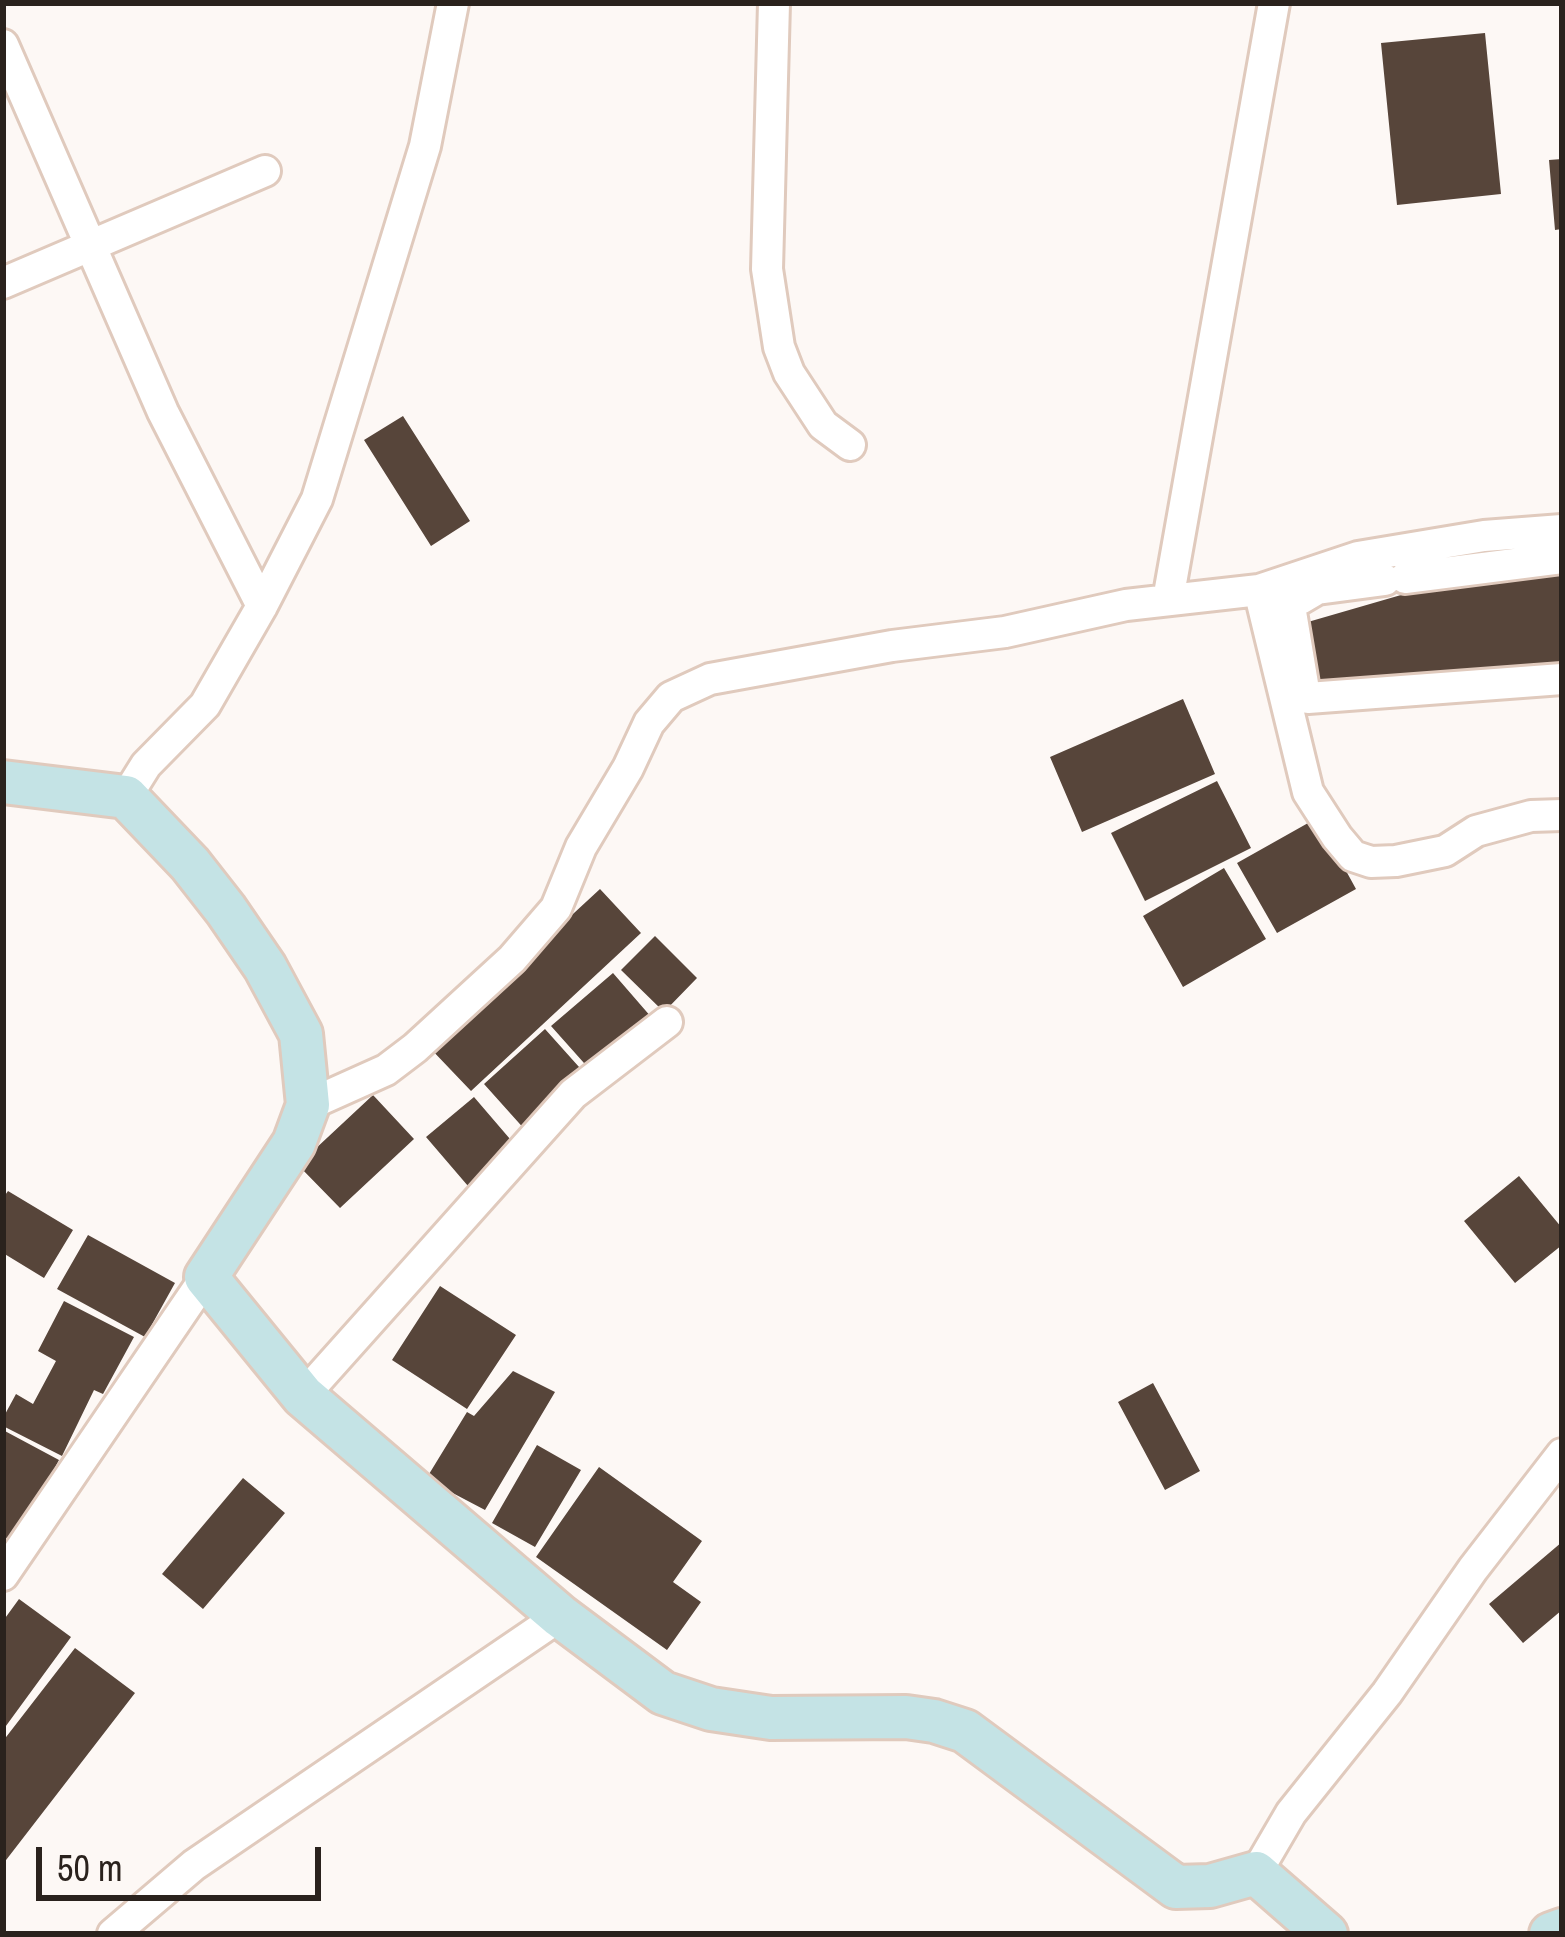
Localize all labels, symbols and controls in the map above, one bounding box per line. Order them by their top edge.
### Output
scale bar [42,1823,327,1897]
text: 50 m [57,1844,123,1892]

